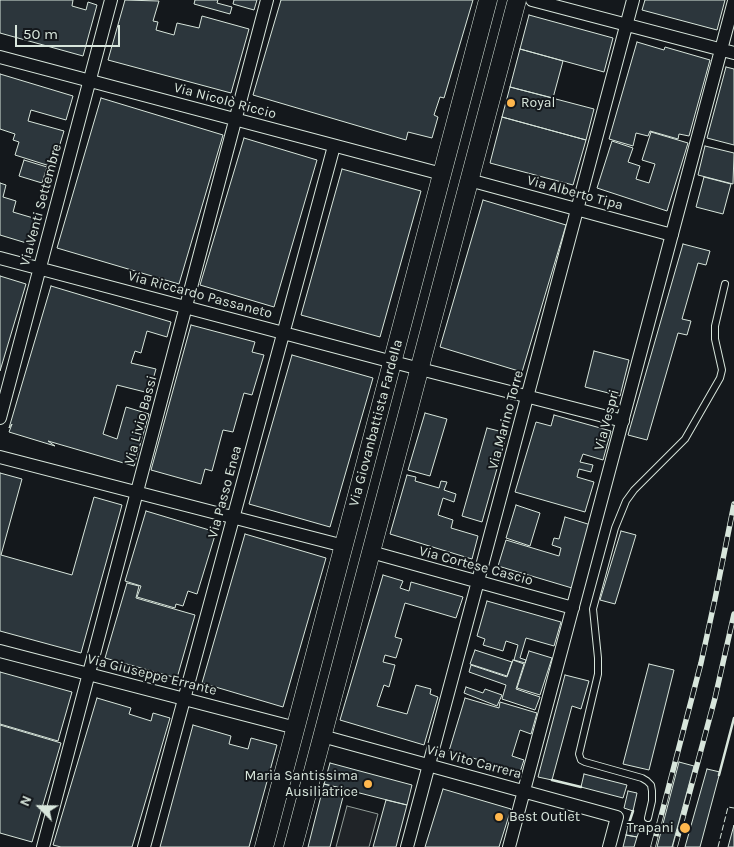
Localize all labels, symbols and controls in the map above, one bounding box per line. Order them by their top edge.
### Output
scale bar [18,15,122,47]
text: 50 m [23,25,58,43]
street label: Via Nicolò Riccio [172,79,278,123]
place label: Royal [521,95,555,111]
marker: Royal [505,97,517,109]
street label: Via Venti Settembre [17,142,65,268]
street label: Via Alberto Tipa [525,172,625,214]
street label: Via Riccardo Passaneto [126,268,274,322]
street label: Via Giovanbattista Fardella [346,338,406,508]
street label: Via Marino Torre [485,368,527,472]
street label: Via Livio Bassi [121,374,161,466]
street label: Via Vespri [591,388,623,452]
street label: Via Passo Enea [205,444,245,540]
street label: Via Cortese Cascio [417,543,535,589]
street label: Via Giuseppe Errante [86,651,218,699]
street label: Via Vito Carrera [425,741,523,783]
place label: Maria Santissima Ausiliatrice [244,768,358,800]
marker: Maria Santissima Ausiliatrice [362,778,374,790]
north arrow [15,782,65,832]
text: N [16,793,36,809]
place label: Best Outlet [509,809,580,825]
marker: Best Outlet [493,811,505,823]
place label: Trapani [627,820,674,836]
marker: Trapani [678,821,692,835]

